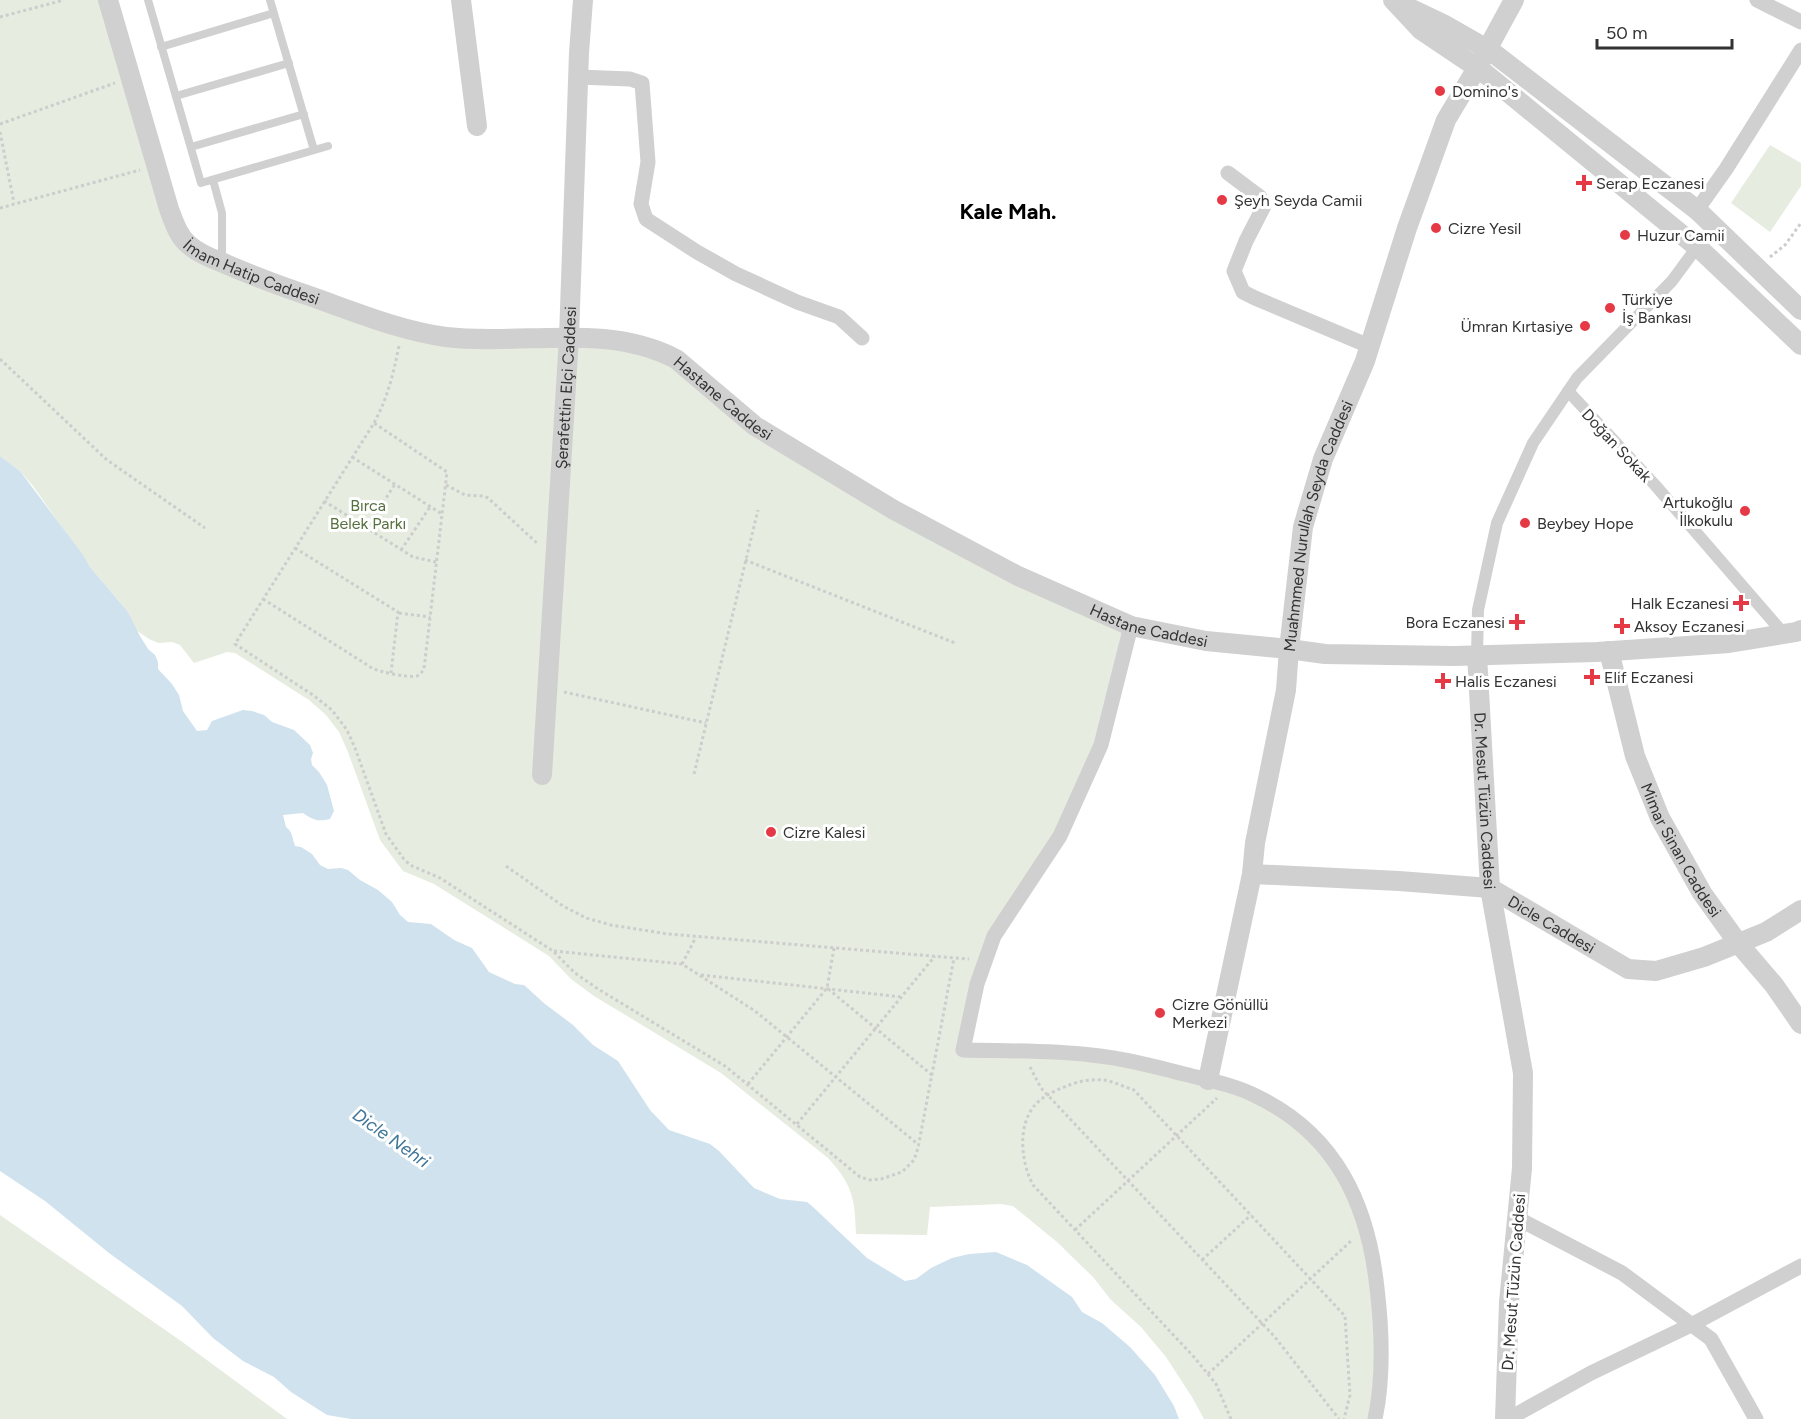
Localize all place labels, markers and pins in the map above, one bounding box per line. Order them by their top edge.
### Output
place label: Domino's [1452,82,1518,101]
marker: Domino's [1433,84,1447,98]
place label: Serap Eczanesi [1596,174,1705,193]
marker: Serap Eczanesi [1577,176,1591,190]
place label: Şeyh Seyda Camii [1234,191,1362,210]
marker: Şeyh Seyda Camii [1215,193,1229,207]
place label: Cizre Yesil [1448,219,1521,238]
marker: Cizre Yesil [1429,221,1443,235]
place label: Huzur Camii [1637,226,1725,245]
marker: Huzur Camii [1618,228,1632,242]
place label: Türkiye İş Bankası [1622,290,1692,327]
marker: Türkiye İş Bankası [1603,301,1617,315]
place label: Ümran Kırtasiye [1460,317,1573,336]
marker: Ümran Kırtasiye [1578,319,1592,333]
place label: Artukoğlu İlkokulu [1663,493,1733,530]
marker: Artukoğlu İlkokulu [1738,504,1752,518]
place label: Beybey Hope [1537,514,1634,533]
marker: Beybey Hope [1518,516,1532,530]
place label: Halk Eczanesi [1631,594,1729,613]
marker: Halk Eczanesi [1734,596,1748,610]
place label: Bora Eczanesi [1405,613,1505,632]
marker: Bora Eczanesi [1510,615,1524,629]
place label: Aksoy Eczanesi [1634,617,1744,636]
marker: Aksoy Eczanesi [1615,619,1629,633]
place label: Elif Eczanesi [1604,668,1694,687]
marker: Elif Eczanesi [1585,670,1599,684]
place label: Halis Eczanesi [1455,672,1557,691]
marker: Halis Eczanesi [1436,674,1450,688]
place label: Cizre Kalesi [783,823,865,842]
marker: Cizre Kalesi [764,825,778,839]
place label: Cizre Gönüllü Merkezi [1172,995,1268,1032]
marker: Cizre Gönüllü Merkezi [1153,1006,1167,1020]

